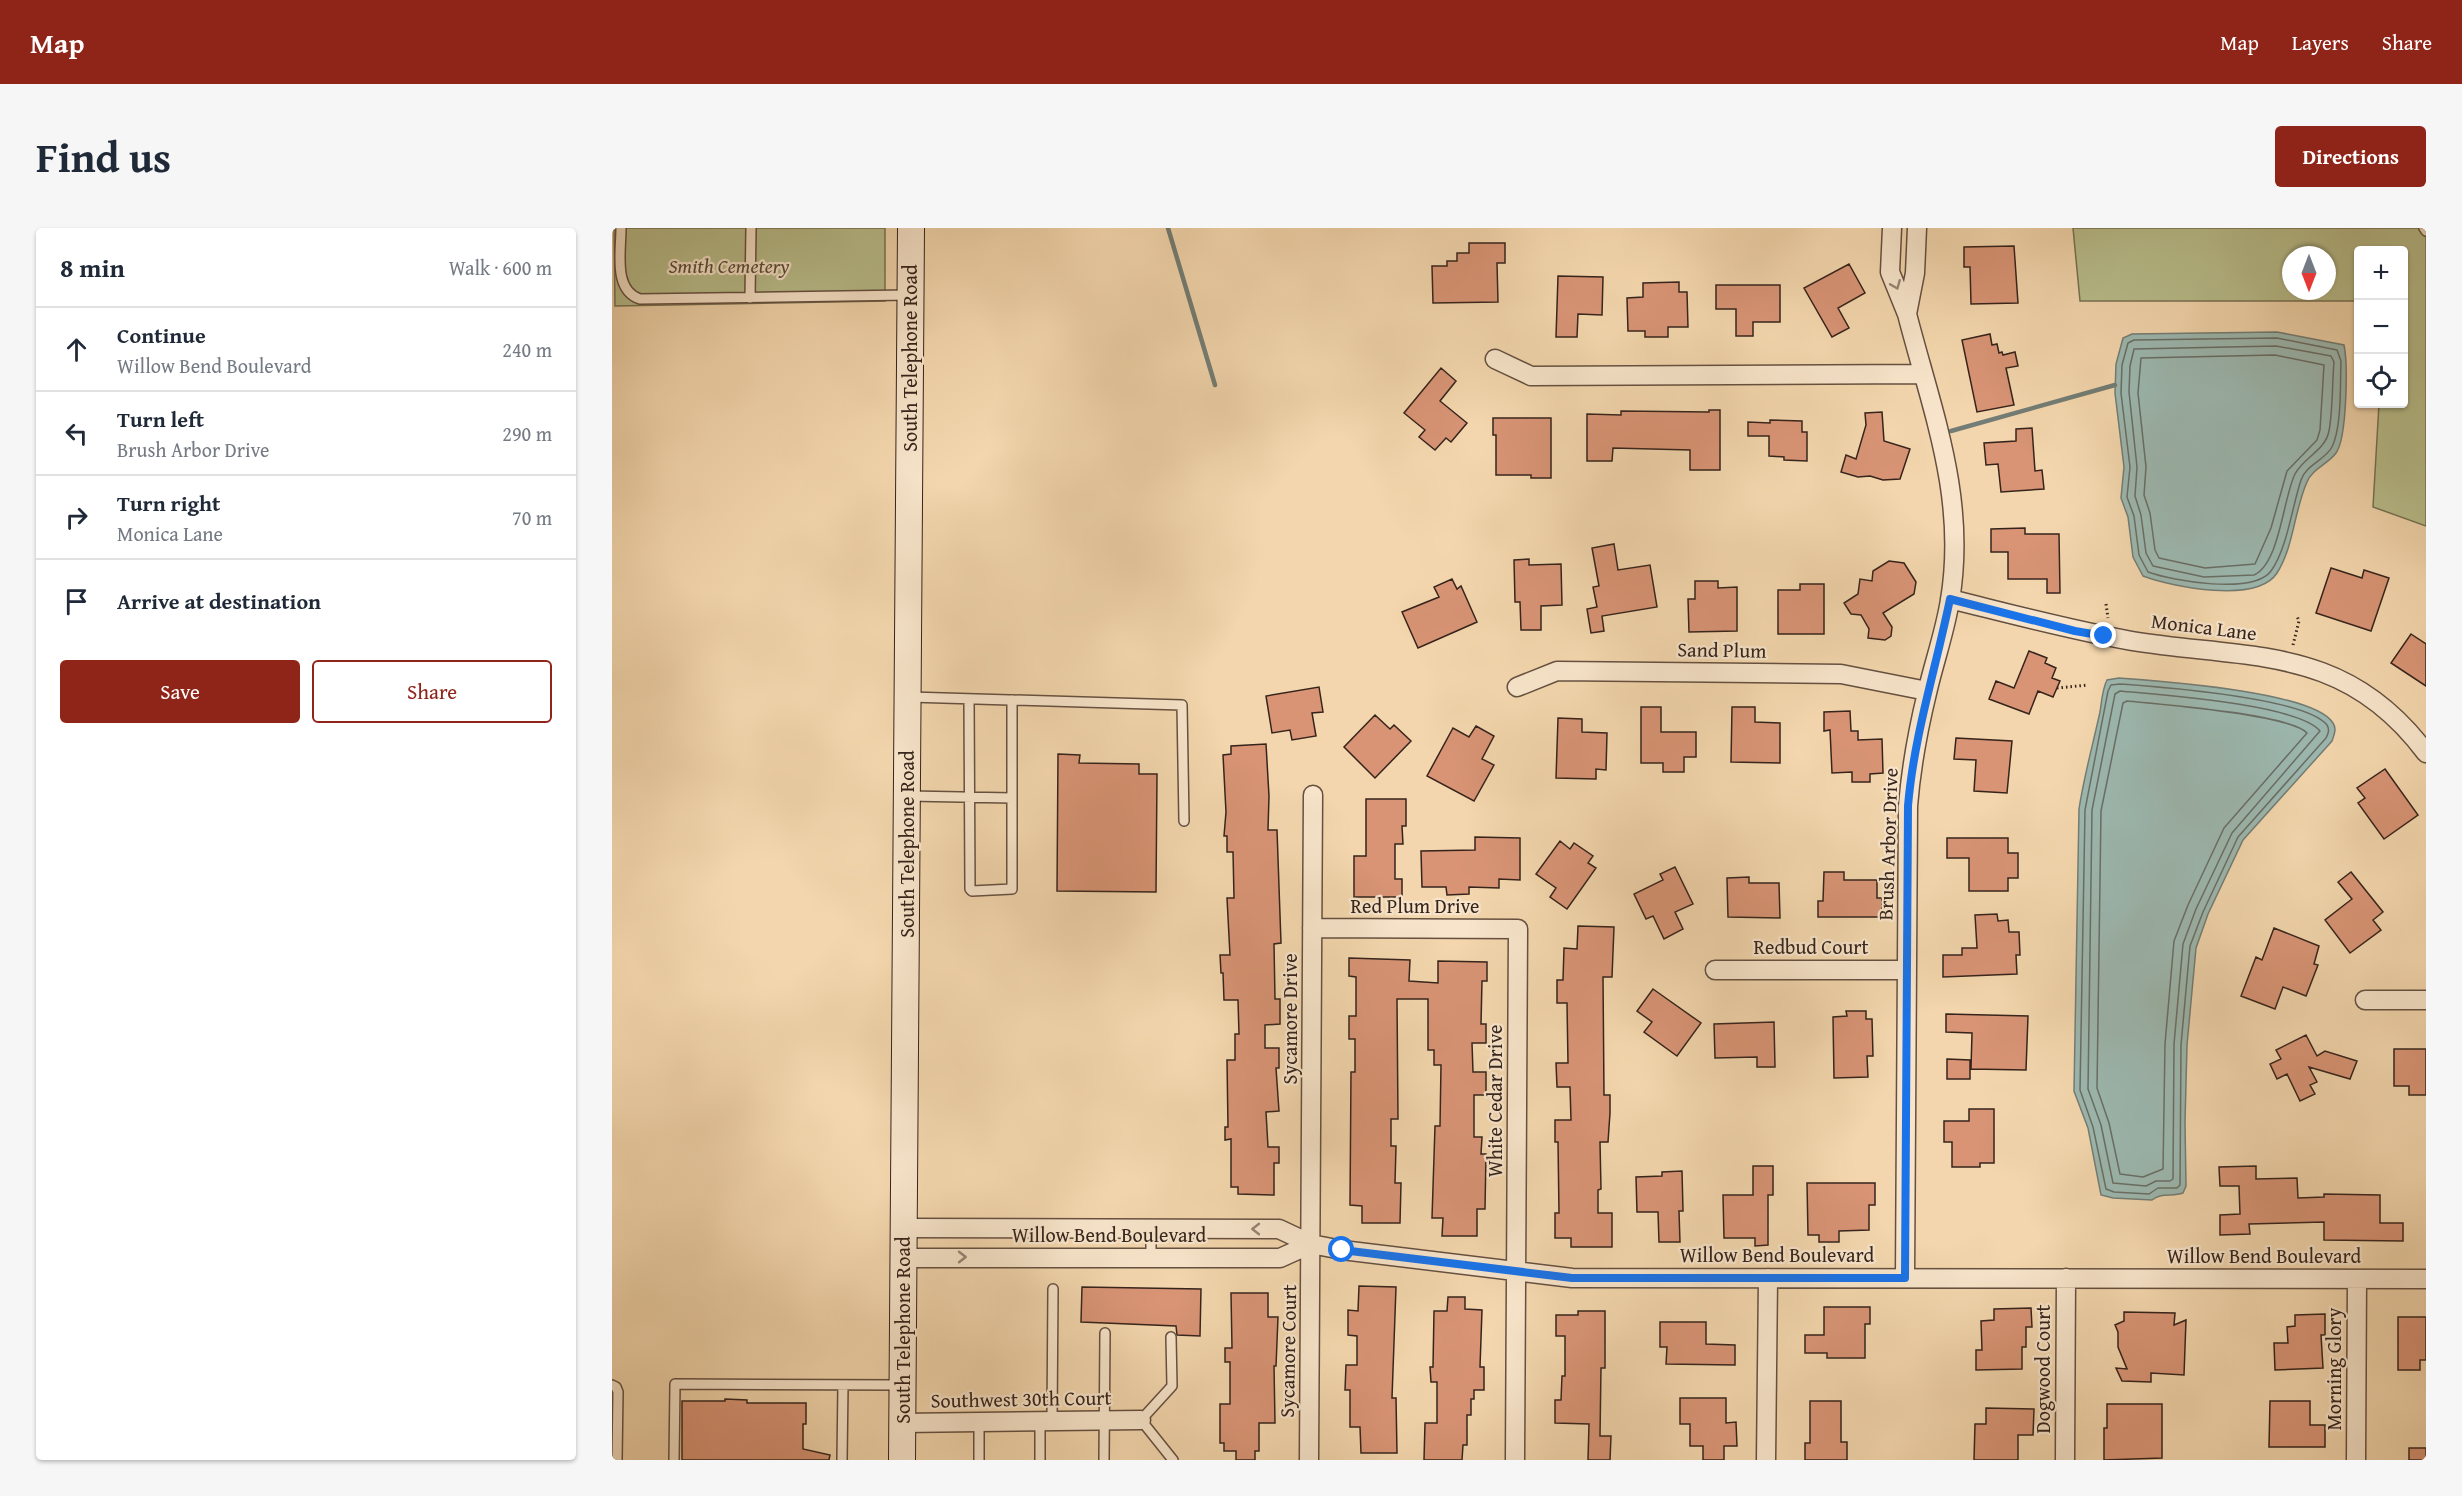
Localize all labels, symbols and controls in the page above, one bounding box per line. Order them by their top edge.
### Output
text: Map [30,22,84,63]
text: Map [2220,27,2259,58]
text: Layers [2292,27,2349,58]
text: Share [2382,27,2432,58]
text: Find us [36,126,171,187]
button: Directions [2275,126,2426,187]
north arrow [2282,246,2336,300]
map controls [2354,246,2408,408]
button: + [2354,246,2408,300]
text: 8 min [60,248,125,287]
park label: Smith Cemetery [668,251,790,280]
text: Walk · 600 m [449,253,552,282]
street label: South Telephone Road [895,264,924,452]
one-way arrow [1888,280,1901,290]
button: − [2354,300,2408,354]
text: Continue [117,319,206,351]
icon: ahead [60,333,93,366]
text: 240 m [502,335,552,364]
text: Willow Bend Boulevard [117,351,311,380]
button: locate [2354,354,2408,408]
text: Turn left [117,403,204,435]
icon: left [60,417,93,450]
text: 290 m [502,419,552,448]
text: Brush Arbor Drive [117,435,269,464]
text: Turn right [117,487,220,519]
icon: right [60,501,93,534]
text: 70 m [512,503,552,532]
text: Monica Lane [117,519,223,548]
icon: arrive [60,585,93,618]
text: Arrive at destination [117,585,321,617]
street label: Monica Lane [2150,606,2258,647]
route end [2090,622,2116,648]
street label: Sand Plum [1677,634,1767,665]
button: Save [60,660,300,723]
button: Share [312,660,552,723]
street label: South Telephone Road [892,750,921,938]
street label: Brush Arbor Drive [1870,767,1905,921]
street label: Red Plum Drive [1351,891,1479,920]
street label: Redbud Court [1753,932,1869,961]
street label: Sycamore Drive [1275,953,1304,1085]
street label: White Cedar Drive [1480,1025,1509,1177]
street label: Willow Bend Boulevard [1012,1220,1207,1249]
one-way arrow [1252,1223,1261,1235]
street label: South Telephone Road [888,1236,917,1424]
route start [1328,1236,1354,1262]
street label: Willow Bend Boulevard [1680,1240,1875,1269]
street label: Willow Bend Boulevard [2167,1241,2362,1270]
one-way arrow [957,1251,966,1263]
street label: Sycamore Court [1272,1284,1303,1418]
street label: Dogwood Court [2028,1305,2057,1433]
street label: Morning Glory [2319,1307,2348,1431]
street label: Southwest 30th Court [930,1382,1112,1415]

